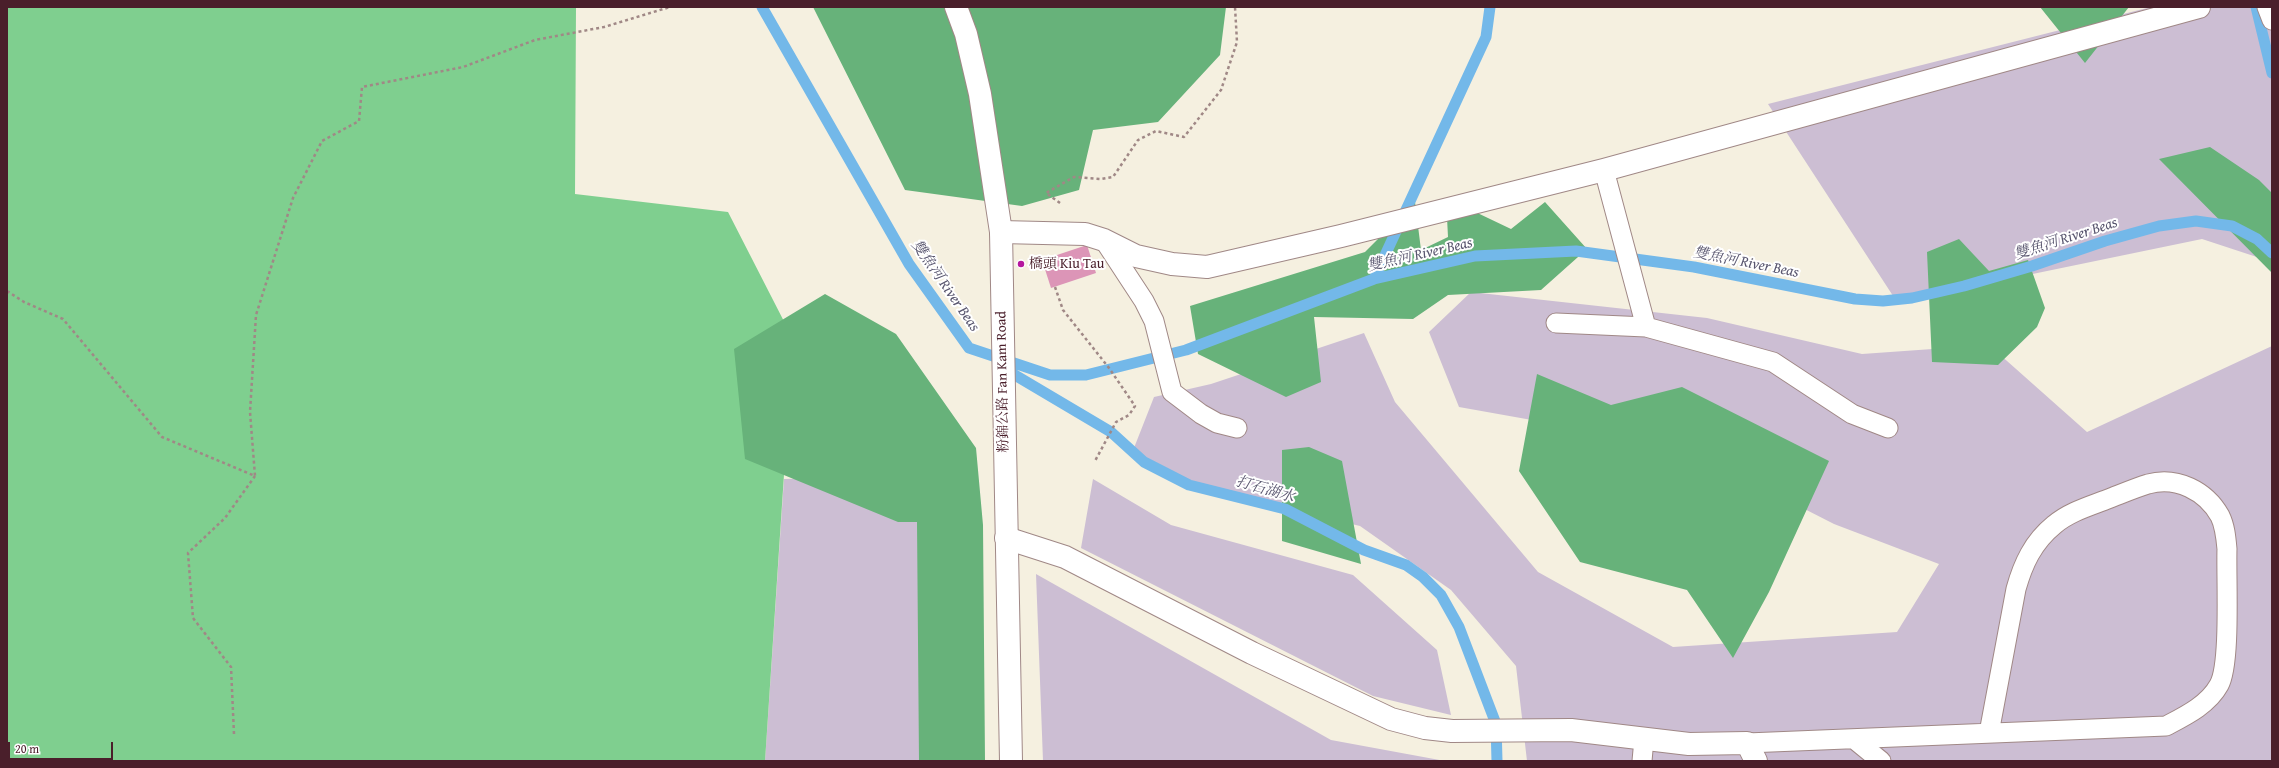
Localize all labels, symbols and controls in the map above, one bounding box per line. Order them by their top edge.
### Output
water label: 雙魚河 River Beas [2012,214,2120,264]
water label: 雙魚河 River Beas [1366,234,1474,276]
water label: 雙魚河 River Beas [907,237,983,335]
water label: 雙魚河 River Beas [1692,244,1800,282]
place label: 橋頭 Kiu Tau [1029,256,1104,272]
marker: 橋頭 Kiu Tau [1016,259,1026,269]
street label: 粉錦公路 Fan Kam Road [993,311,1013,453]
water label: 打石湖水 [1234,473,1296,507]
scale bar [10,734,115,760]
text: 20 m [15,740,39,757]

